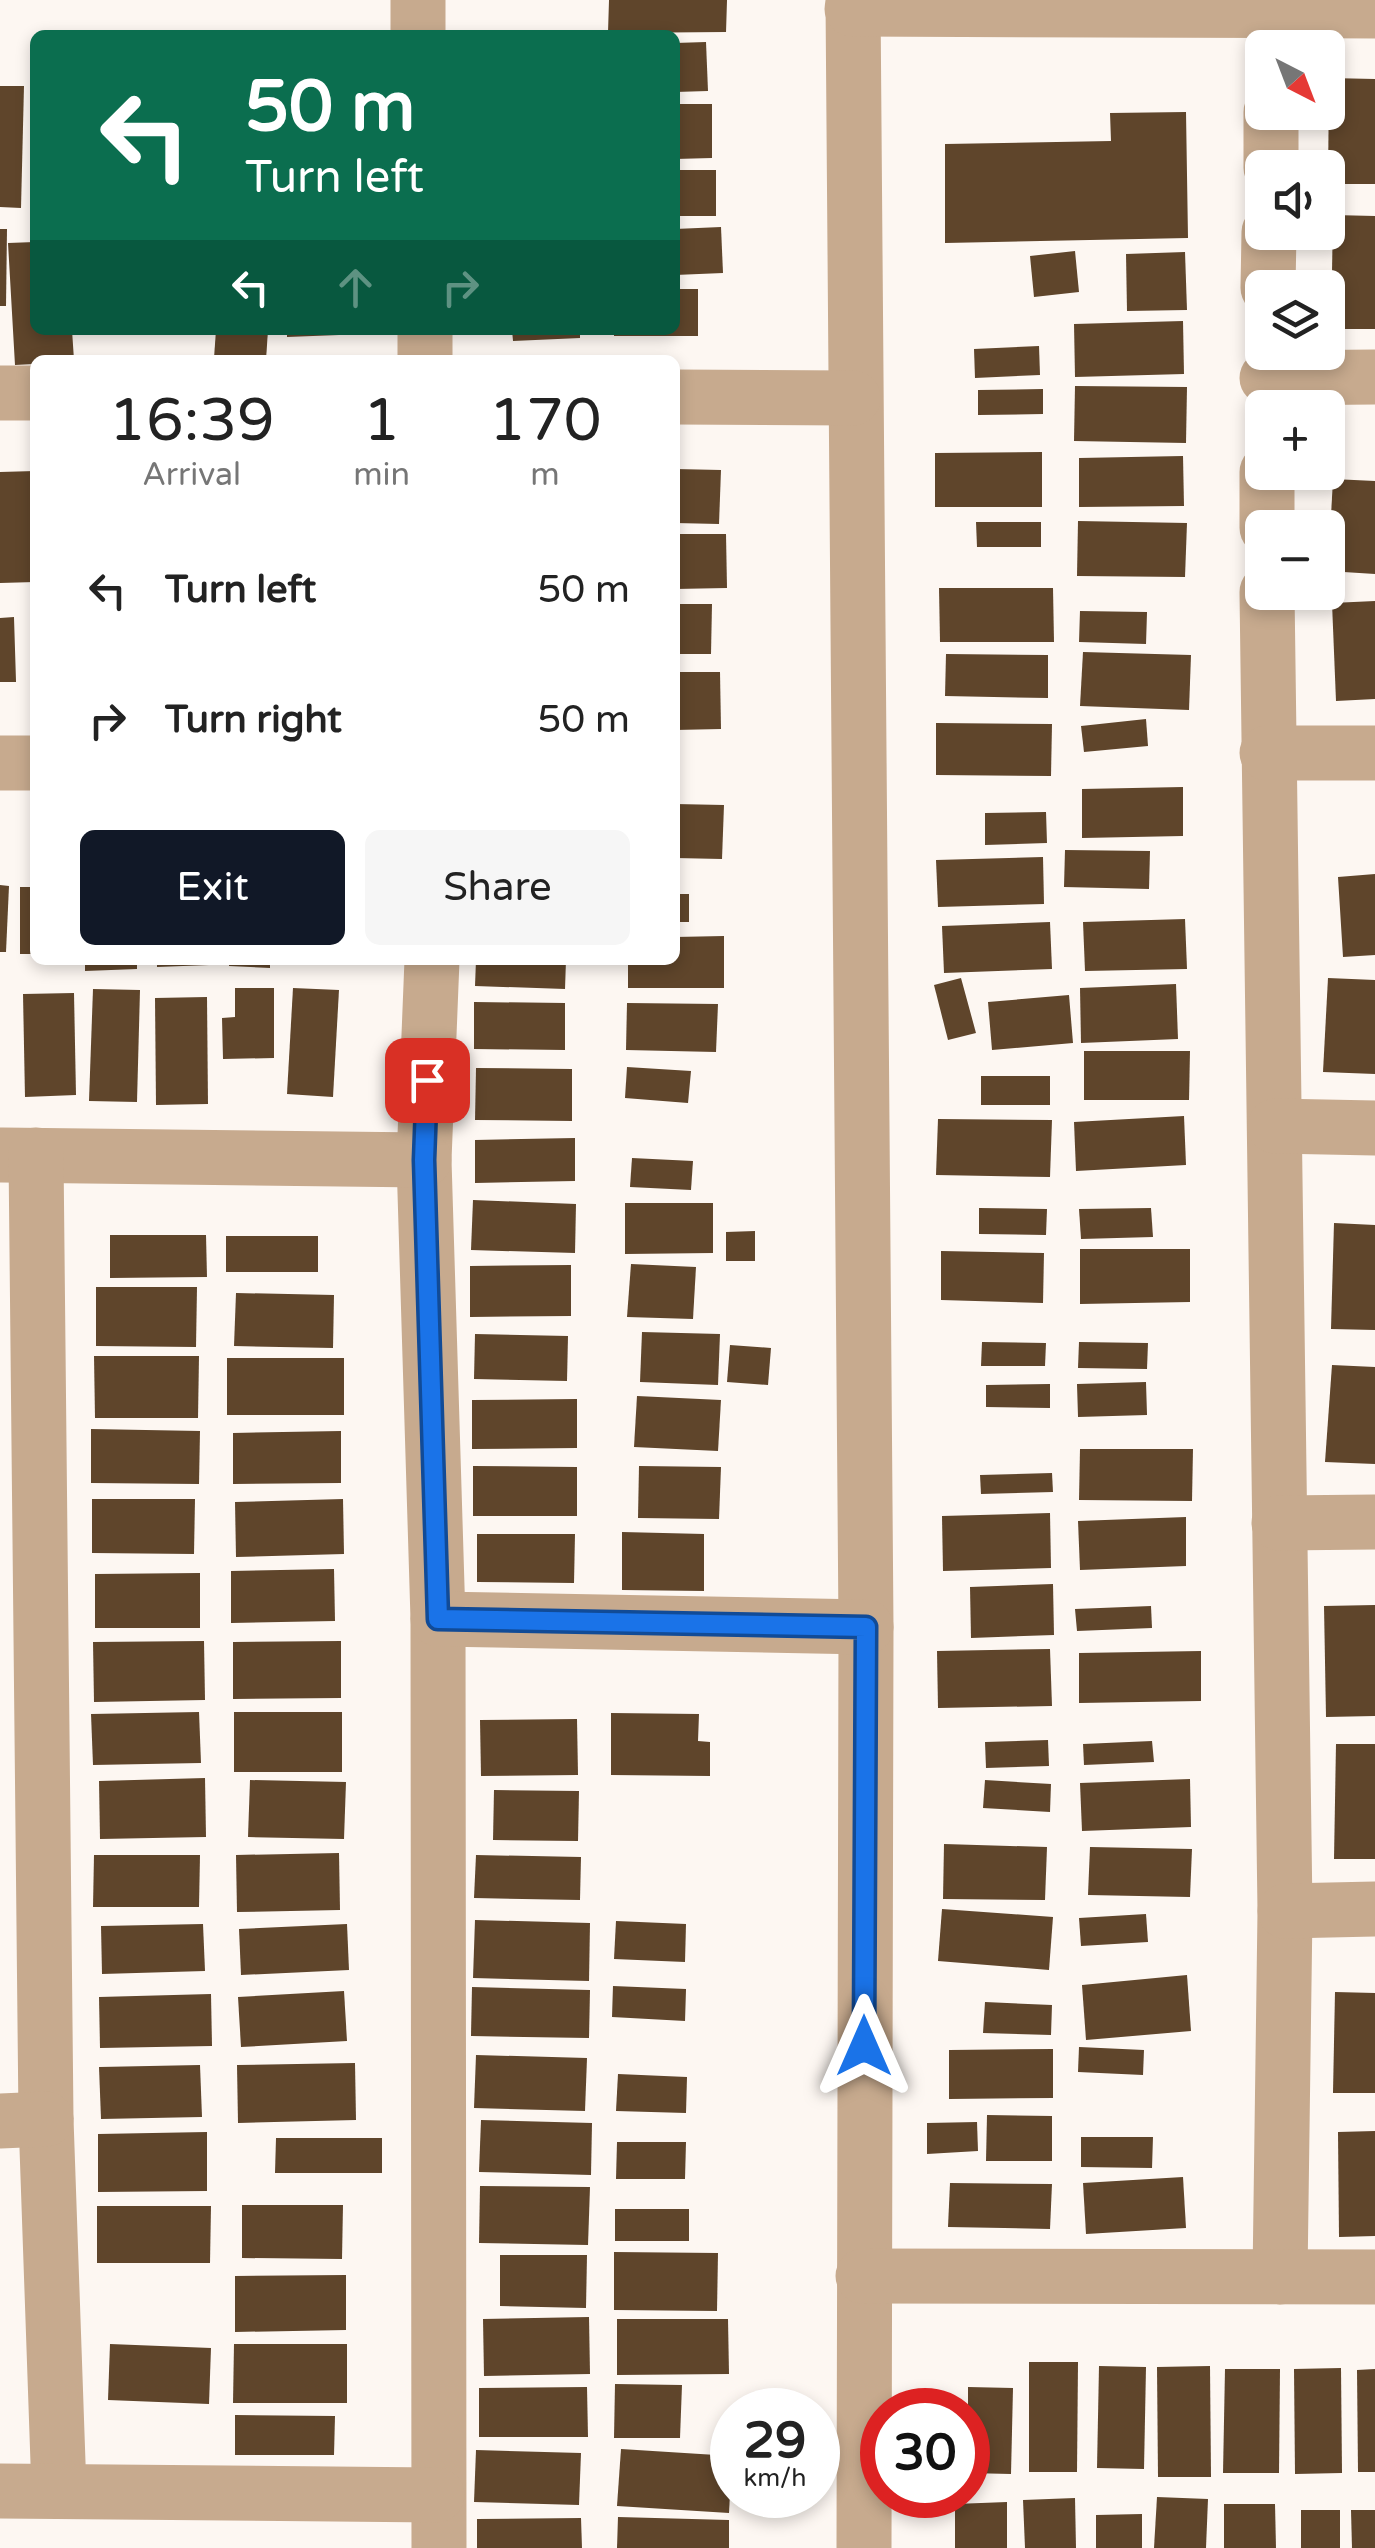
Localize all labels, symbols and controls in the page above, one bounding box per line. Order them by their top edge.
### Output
north arrow [1245,30,1345,130]
map controls [1245,30,1345,610]
text: 50 m [245,66,415,150]
icon: left [80,70,210,200]
button: sound [1245,150,1345,250]
text: Turn left [245,151,424,205]
icon: left [223,260,278,315]
icon: ahead [328,260,383,315]
icon: right [433,260,488,315]
button: layers [1245,270,1345,370]
text: 16:39 [108,385,275,457]
text: 1 [363,385,400,457]
text: 170 [488,385,602,457]
button: + [1245,390,1345,490]
text: Arrival [142,456,241,494]
text: min [353,456,410,494]
text: m [530,456,560,494]
button: − [1245,510,1345,610]
icon: left [80,563,135,618]
text: Turn left [165,567,316,613]
text: 50 m [538,567,630,613]
icon: right [80,693,135,748]
text: Turn right [165,697,342,743]
text: 50 m [538,697,630,743]
button: Exit [80,830,345,945]
button: Share [365,830,630,945]
pin [385,1038,470,1123]
icon: arrive [400,1053,455,1108]
position arrow [812,1994,916,2098]
speed limit sign: 30 [860,2388,990,2518]
text: 29 [744,2411,806,2471]
text: km/h [744,2463,806,2493]

